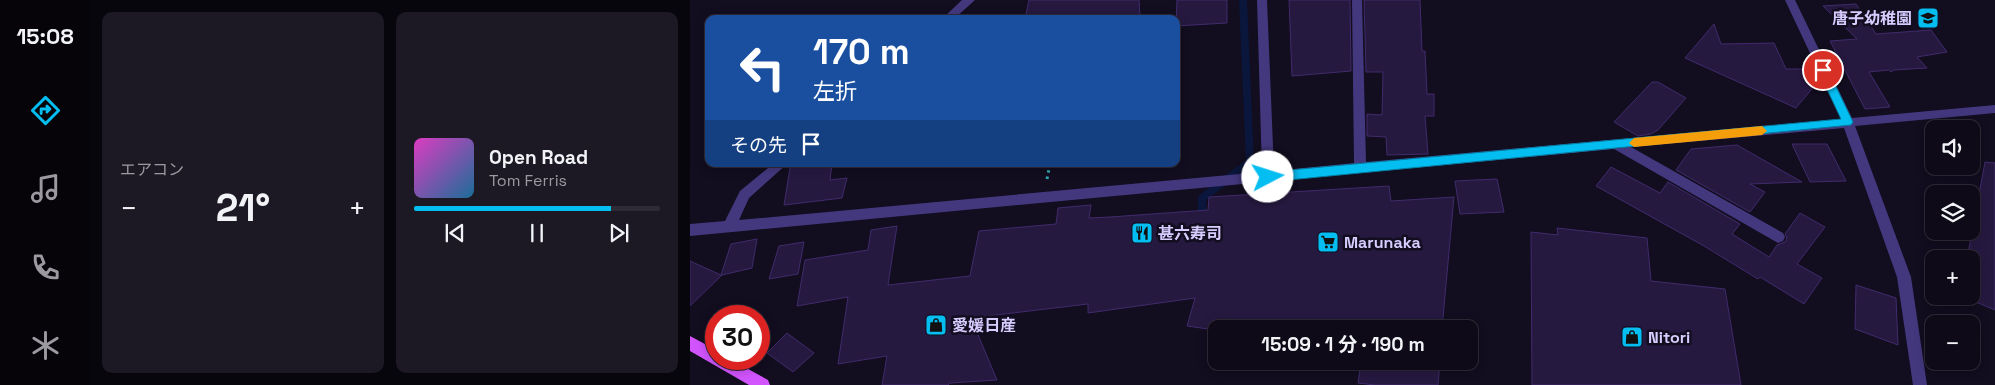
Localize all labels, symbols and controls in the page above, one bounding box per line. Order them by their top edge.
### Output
school or university icon: 唐子幼稚園 [1916,6,1940,30]
place label: 唐子幼稚園 [1832,8,1912,29]
text: 15:08 [16,22,74,50]
text: 170 m [813,30,910,74]
icon: left [730,35,795,100]
pin [1802,49,1844,91]
icon: arrive [1809,56,1837,84]
text: 左折 [813,77,857,105]
icon: directions [28,93,63,128]
map controls [1925,120,1980,370]
button: sound [1925,120,1980,175]
icon: arrive [797,130,825,158]
text: その先 [730,133,787,158]
text: Open Road [489,145,588,170]
position arrow [1241,150,1293,202]
text: エアコン [120,159,184,180]
text: Tom Ferris [489,170,567,191]
icon: music [28,171,63,206]
text: 21° [216,184,270,232]
button: layers [1925,185,1980,240]
text: − [120,190,137,226]
text: + [349,190,366,226]
icon: previous [441,219,469,247]
icon: pause [523,219,551,247]
icon: next [605,219,633,247]
restaurant icon: 甚六寿司 [1130,221,1154,245]
place label: 甚六寿司 [1158,223,1222,244]
supermarket icon: Marunaka [1316,230,1340,254]
place label: Marunaka [1344,232,1421,253]
icon: phone [28,250,63,285]
button: + [1925,250,1980,305]
speed limit sign: 30 [705,305,770,370]
shop icon: 愛媛日産 [924,313,948,337]
place label: 愛媛日産 [952,315,1016,336]
button: − [1925,315,1980,370]
shop icon: Nitori [1620,325,1644,349]
place label: Nitori [1648,327,1690,348]
icon: climate [28,328,63,363]
text: 15:09 · 1 分 · 190 m [1261,332,1425,357]

